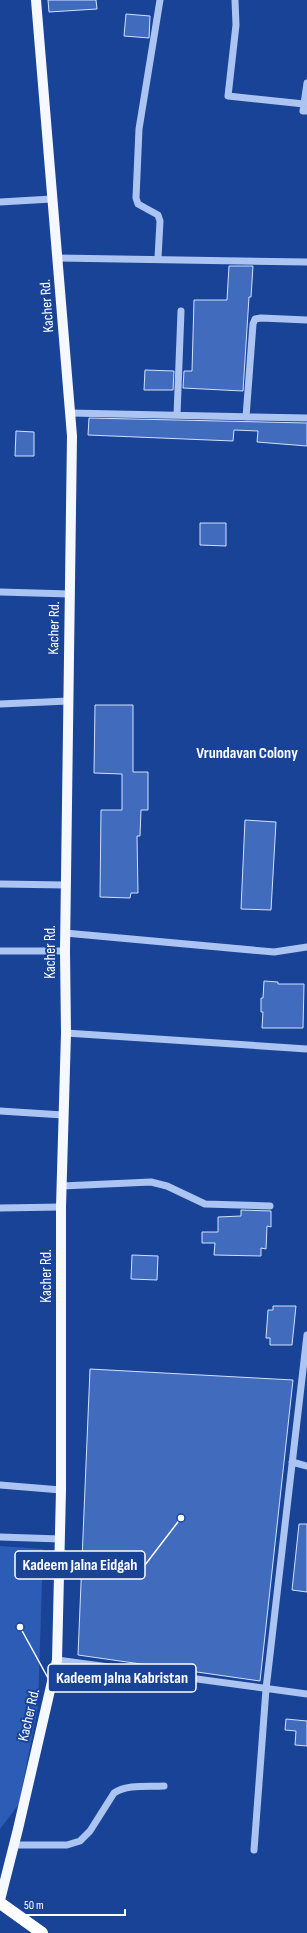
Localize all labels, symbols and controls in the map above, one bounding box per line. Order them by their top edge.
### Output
street label: Kacher Rd. [36,279,58,333]
street label: Kacher Rd. [44,601,64,655]
district label: Vrundavan Colony [196,744,298,763]
street label: Kacher Rd. [41,925,60,979]
street label: Kacher Rd. [37,1249,56,1303]
callout: Kadeem Jalna Eidgah [15,1551,145,1579]
text: Kadeem Jalna Eidgah [23,1556,137,1575]
callout: Kadeem Jalna Kabristan [48,1664,196,1692]
text: Kadeem Jalna Kabristan [56,1669,188,1688]
street label: Kacher Rd. [14,1687,44,1743]
scale bar [18,1891,125,1917]
text: 50 m [24,1898,44,1913]

